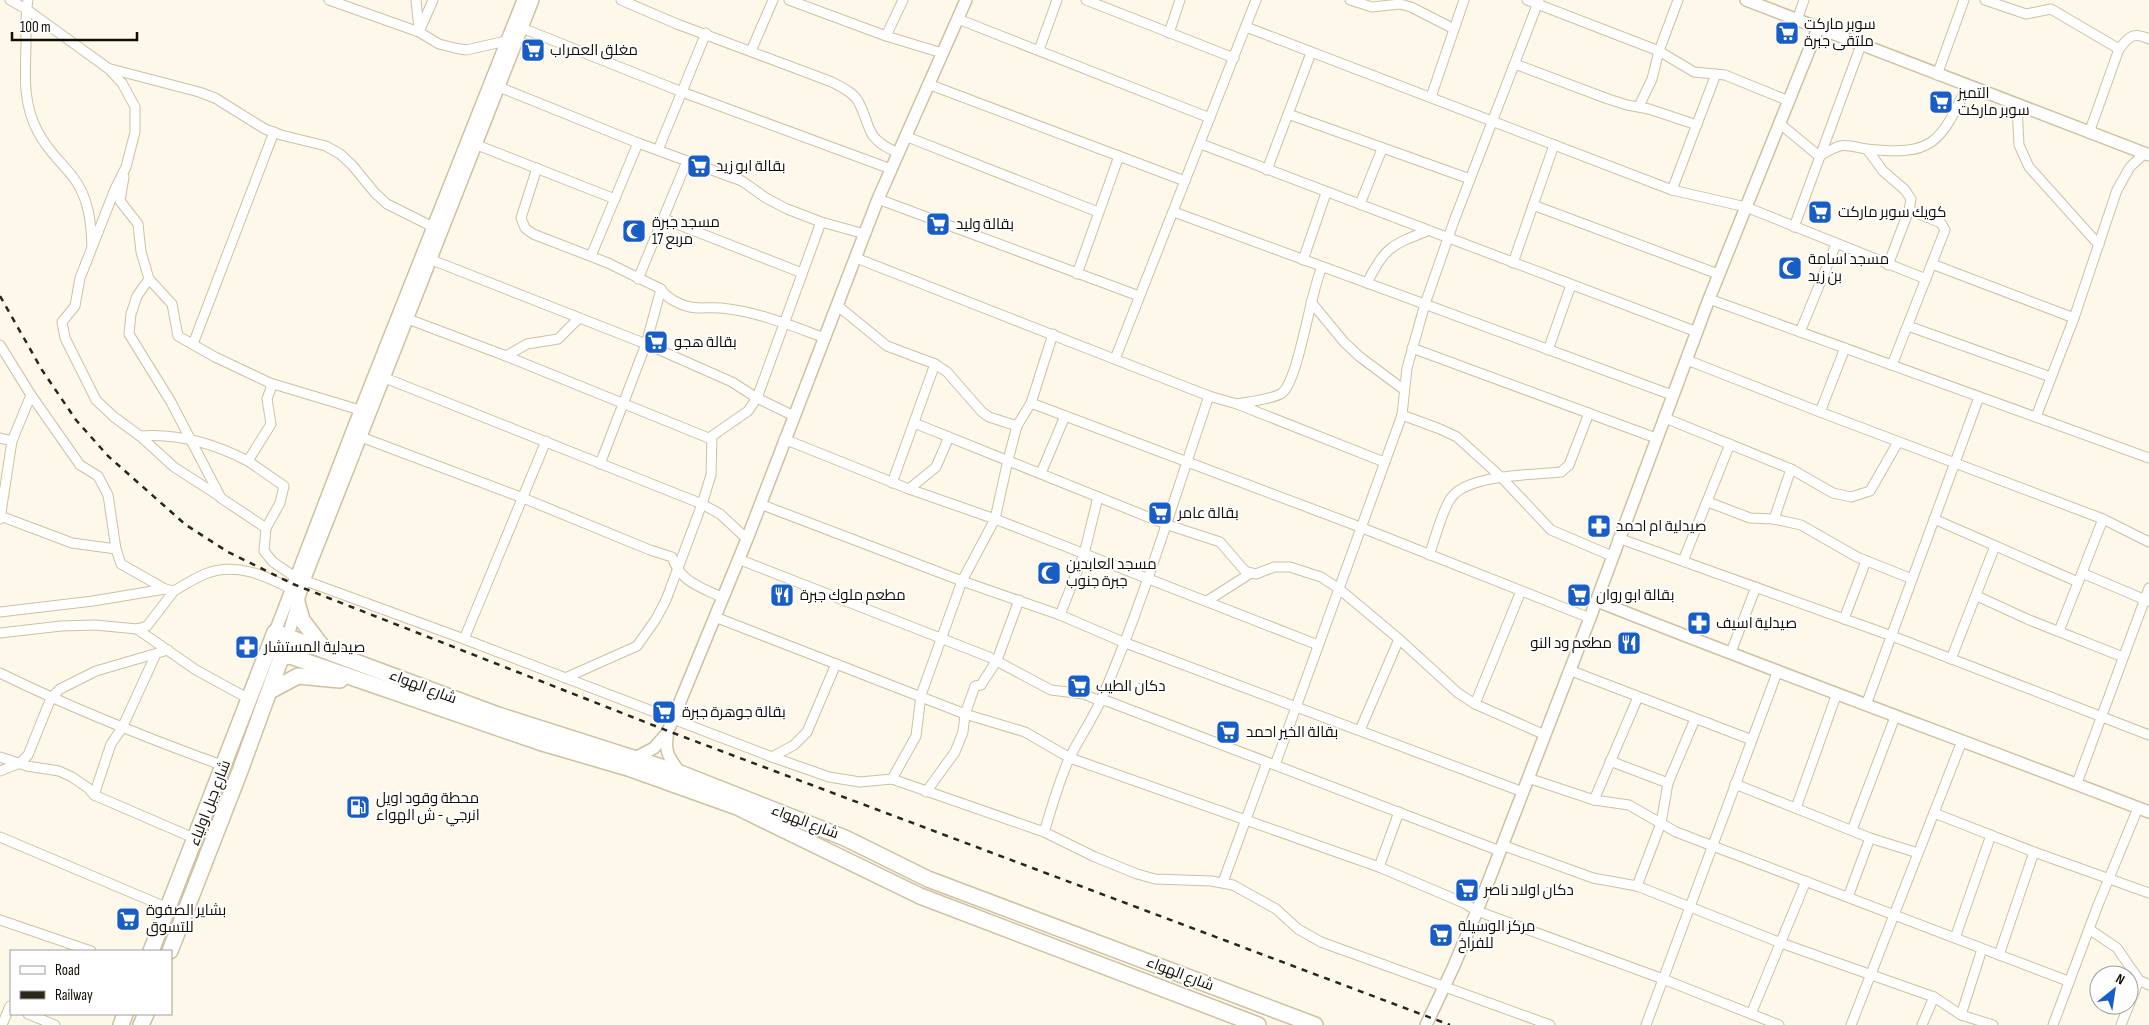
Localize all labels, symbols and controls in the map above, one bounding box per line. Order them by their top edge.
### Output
scale bar [12,10,138,42]
place label: سوبر ماركت ملتقى جبرة [1804,15,1876,51]
text: 100 m [20,18,51,37]
supermarket icon: سوبر ماركت ملتقى جبرة [1774,20,1800,46]
supermarket icon: مغلق العمراب [520,37,546,63]
place label: مغلق العمراب [550,41,638,60]
place label: التميز سوبر ماركت [1957,84,2030,120]
supermarket icon: التميز سوبر ماركت [1928,89,1954,115]
supermarket icon: بقالة ابو زيد [686,153,712,179]
place label: بقالة ابو زيد [716,157,785,176]
supermarket icon: كويك سوبر ماركت [1807,199,1833,225]
place label: كويك سوبر ماركت [1838,203,1946,222]
supermarket icon: بقالة وليد [925,211,951,237]
place label: مسجد جبرة مربع 17 [652,213,720,250]
place label: بقالة وليد [956,215,1014,234]
mosque icon: مسجد جبرة مربع 17 [621,218,647,244]
place label: مسجد اسامة بن زيد [1808,250,1889,286]
mosque icon: مسجد اسامة بن زيد [1777,255,1803,281]
supermarket icon: بقالة هجو [643,329,669,355]
place label: بقالة هجو [674,333,737,352]
supermarket icon: بقالة عامر [1147,500,1173,526]
place label: بقالة عامر [1177,504,1239,523]
pharmacy icon: صيدلية ام احمد [1586,513,1612,539]
place label: صيدلية ام احمد [1616,517,1707,536]
place label: مسجد العابدين جبرة جنوب [1066,555,1157,591]
mosque icon: مسجد العابدين جبرة جنوب [1036,560,1062,586]
restaurant icon: مطعم ملوك جبرة [769,582,795,608]
supermarket icon: بقالة ابو روان [1566,582,1592,608]
place label: مطعم ملوك جبرة [800,586,906,605]
place label: بقالة ابو روان [1596,586,1674,605]
pharmacy icon: صيدلية اسيف [1686,610,1712,636]
place label: صيدلية اسيف [1716,614,1797,633]
restaurant icon: مطعم ود النو [1616,630,1642,656]
pharmacy icon: صيدلية المستشار [234,634,260,660]
place label: مطعم ود النو [1530,634,1612,653]
place label: صيدلية المستشار [263,638,365,657]
street label: شارع الهواء [386,666,459,709]
supermarket icon: دكان الطيب [1066,673,1092,699]
place label: دكان الطيب [1096,677,1165,696]
supermarket icon: بقالة جوهرة جبرة [651,699,677,725]
place label: بقالة جوهرة جبرة [682,703,786,722]
supermarket icon: بقالة الخير احمد [1215,719,1241,745]
place label: بقالة الخير احمد [1246,723,1338,742]
street label: شارع جبل اولياء [185,757,236,849]
place label: محطة وقود اويل انرجي - ش الهواء [376,789,480,827]
fuel station icon: محطة وقود اويل انرجي - ش الهواء [345,794,371,820]
street label: شارع الهواء [768,801,841,844]
supermarket icon: دكان اولاد ناصر [1454,877,1480,903]
place label: دكان اولاد ناصر [1483,881,1574,900]
place label: بشاير الصفوة للتسوق [146,901,226,937]
supermarket icon: بشاير الصفوة للتسوق [115,906,141,932]
place label: مركز الوسيلة للفراخ [1458,917,1535,954]
supermarket icon: مركز الوسيلة للفراخ [1428,922,1454,948]
legend [10,950,172,1015]
street label: شارع الهواء [1143,953,1216,996]
text: Road [55,961,80,980]
north arrow [2089,965,2139,1015]
text: N [2113,970,2128,988]
text: Railway [55,986,93,1005]

